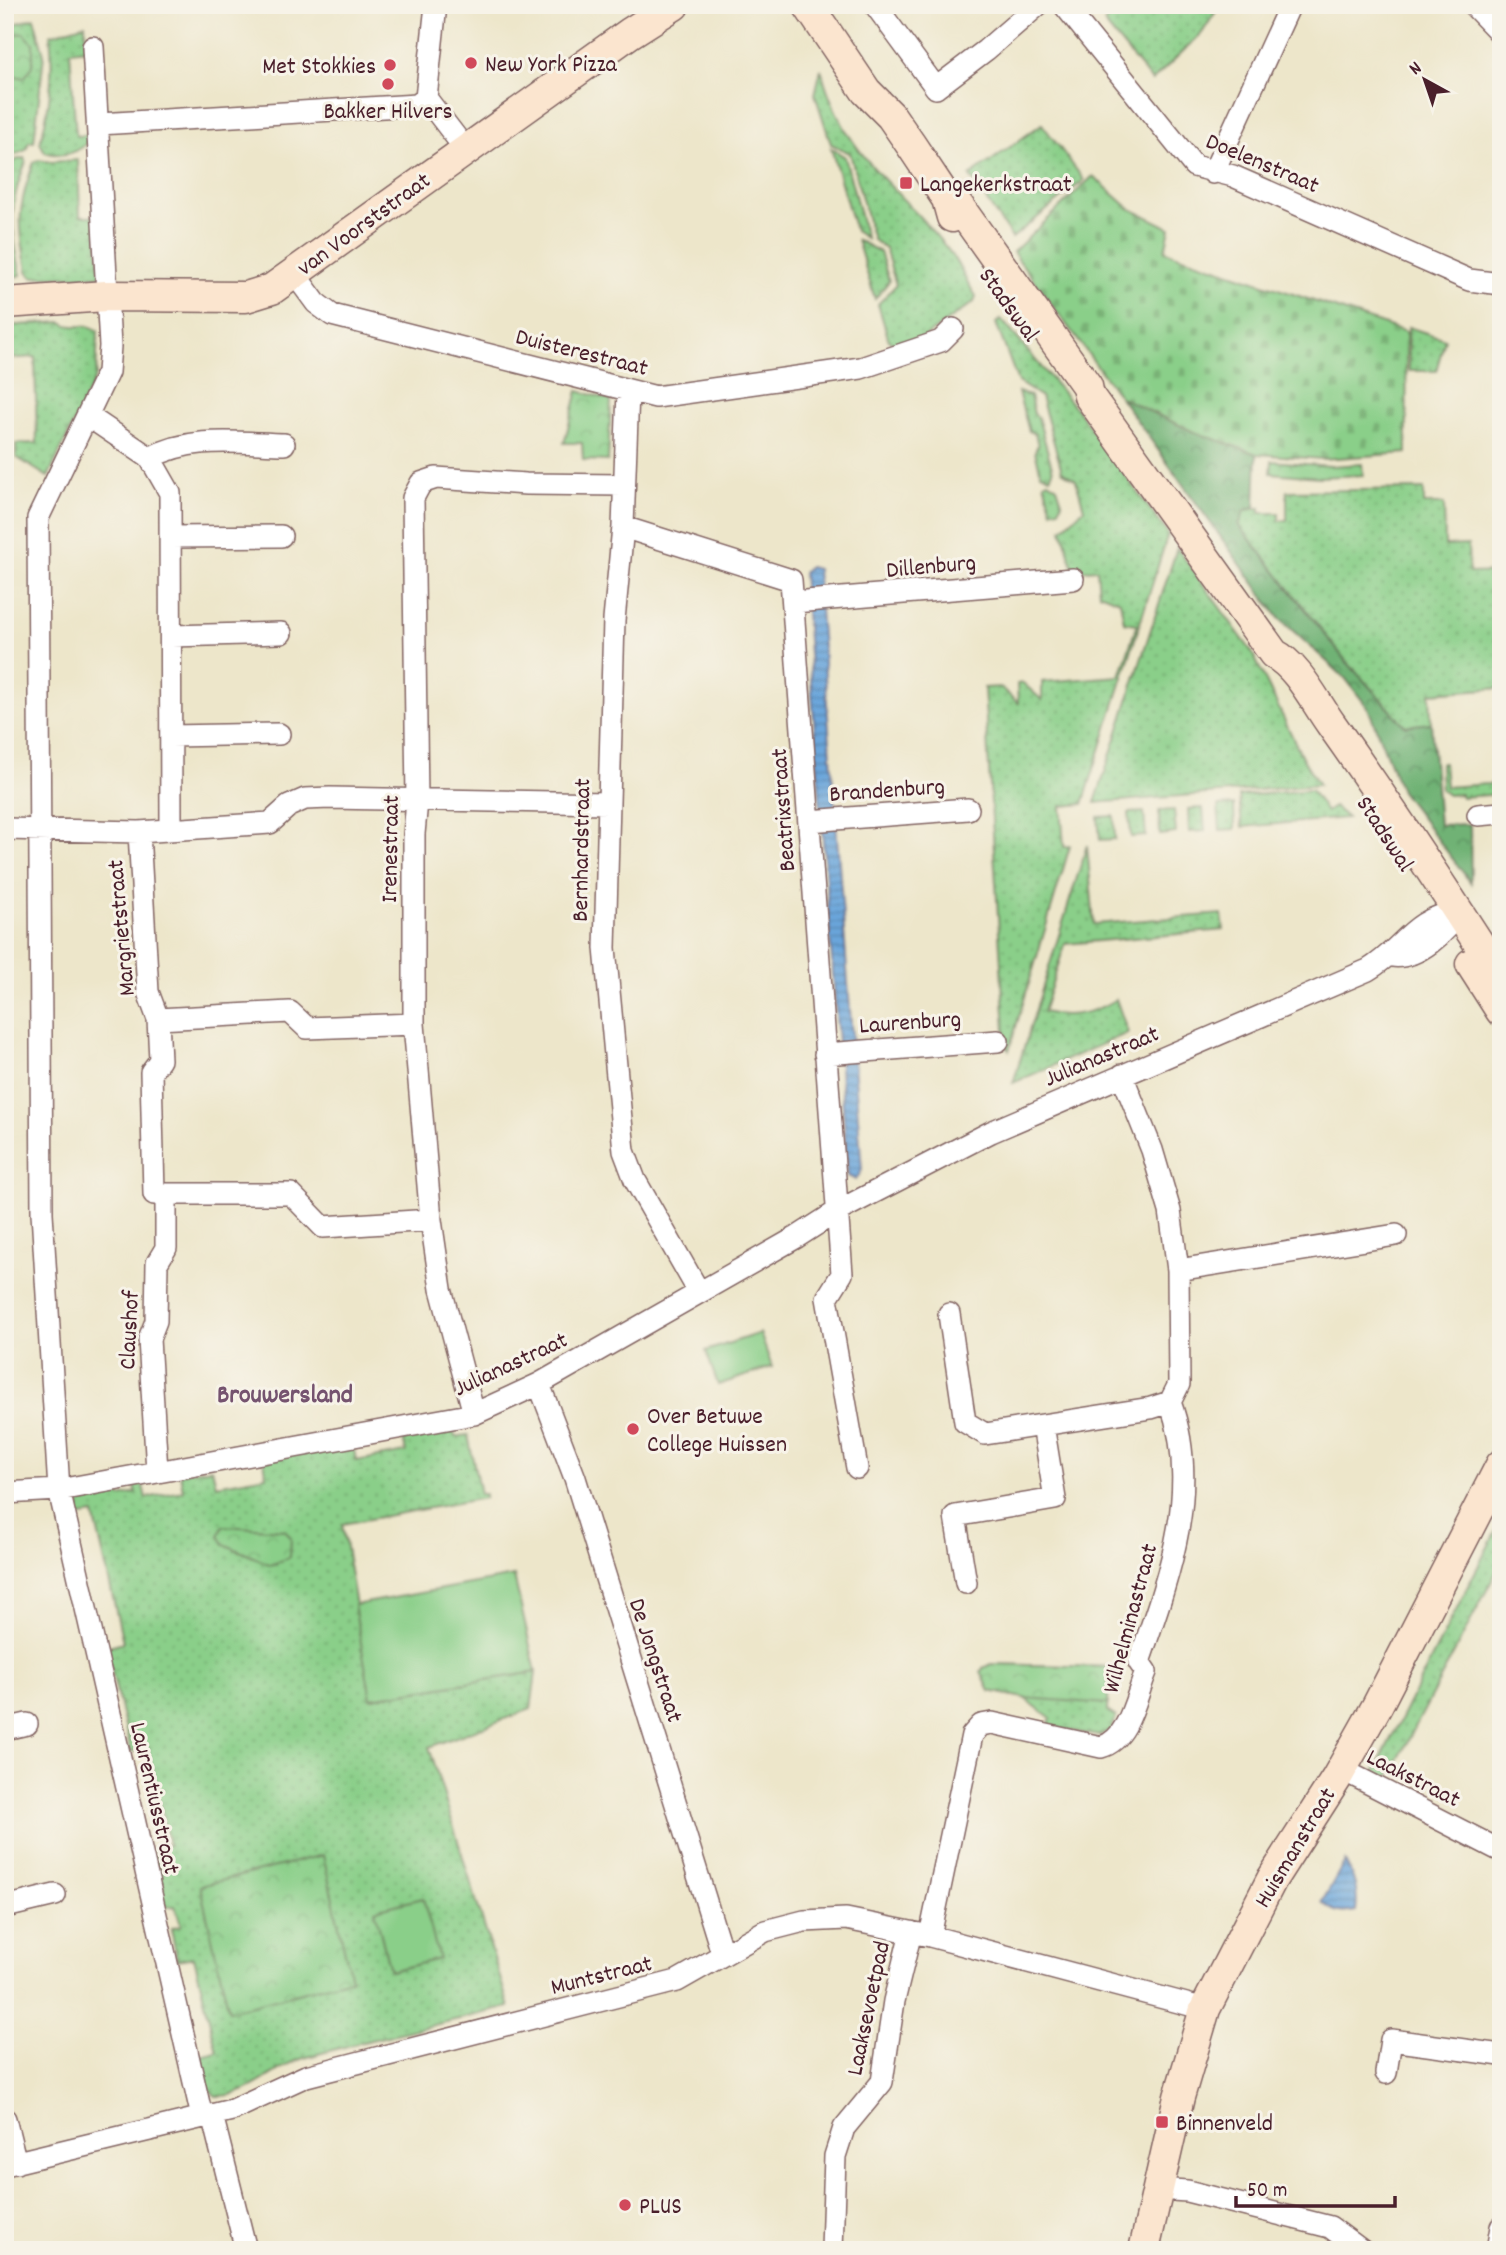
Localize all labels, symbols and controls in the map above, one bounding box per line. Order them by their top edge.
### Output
north arrow [1390,46,1460,116]
place label: New York Pizza [485,49,618,83]
place label: Met Stokkies [262,51,376,85]
marker: New York Pizza [463,55,479,71]
text: N [1404,56,1429,83]
marker: Met Stokkies [382,57,398,73]
marker: Bakker Hilvers [380,76,396,92]
place label: Bakker Hilvers [323,96,453,130]
street label: Doelenstraat [1200,126,1324,204]
street label: van Voorststraat [291,165,439,286]
place label: Langekerkstraat [920,169,1072,203]
marker: Langekerkstraat [898,175,914,191]
street label: Stadswal [969,262,1046,350]
street label: Duisterestraat [511,321,651,387]
street label: Dillenburg [885,547,978,589]
street label: Beatrixstraat [764,747,806,873]
street label: Brandenburg [828,771,946,813]
street label: Bernhardstraat [565,778,601,922]
street label: Stadswal [1346,790,1421,880]
street label: Irenestraat [374,795,410,903]
street label: Margrietstraat [100,858,146,997]
street label: Laurenburg [858,1003,962,1045]
street label: Julianastraat [1039,1018,1165,1097]
street label: Claushof [112,1289,150,1371]
street label: Julianastraat [449,1324,574,1407]
district label: Brouwersland [217,1378,353,1415]
place label: Over Betuwe College Huissen [647,1401,787,1463]
marker: Over Betuwe College Huissen [625,1421,641,1437]
street label: Wilhelminastraat [1096,1540,1168,1697]
street label: De Jongstraat [618,1594,690,1728]
street label: Laurentiusstraat [119,1719,187,1878]
street label: Laakstraat [1360,1742,1466,1818]
street label: Huismanstraat [1247,1782,1346,1915]
street label: Laaksevoetpad [839,1938,901,2079]
street label: Muntstraat [547,1948,656,2006]
place label: Binnenveld [1176,2108,1273,2142]
marker: Binnenveld [1154,2114,1170,2130]
scale bar [1236,2164,1396,2208]
text: 50 m [1247,2177,1287,2207]
place label: PLUS [639,2191,682,2225]
marker: PLUS [617,2197,633,2213]

